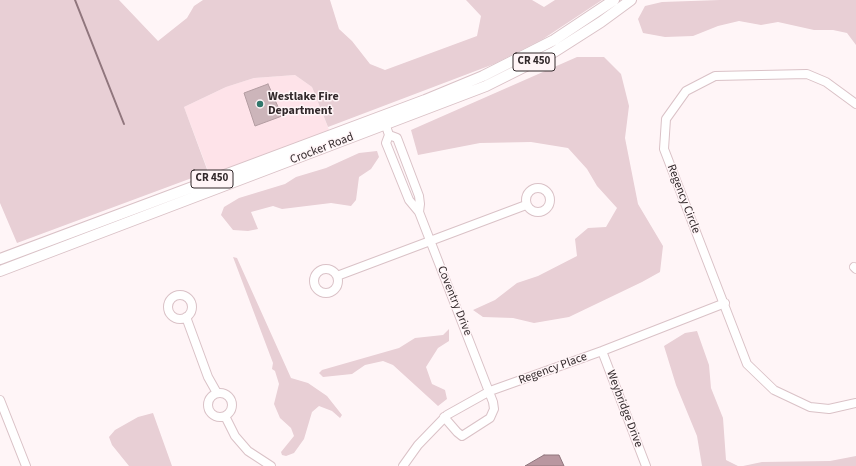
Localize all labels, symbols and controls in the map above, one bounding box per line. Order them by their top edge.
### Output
road number: CR 450 [513,53,555,71]
place label: Westlake Fire Department [268,90,339,118]
marker: Westlake Fire Department [255,99,265,109]
street label: Crocker Road [288,130,356,168]
street label: Regency Circle [663,162,703,236]
road number: CR 450 [191,170,233,188]
street label: Coventry Drive [433,264,475,338]
street label: Regency Place [517,350,589,388]
street label: Weybridge Drive [603,368,645,450]

